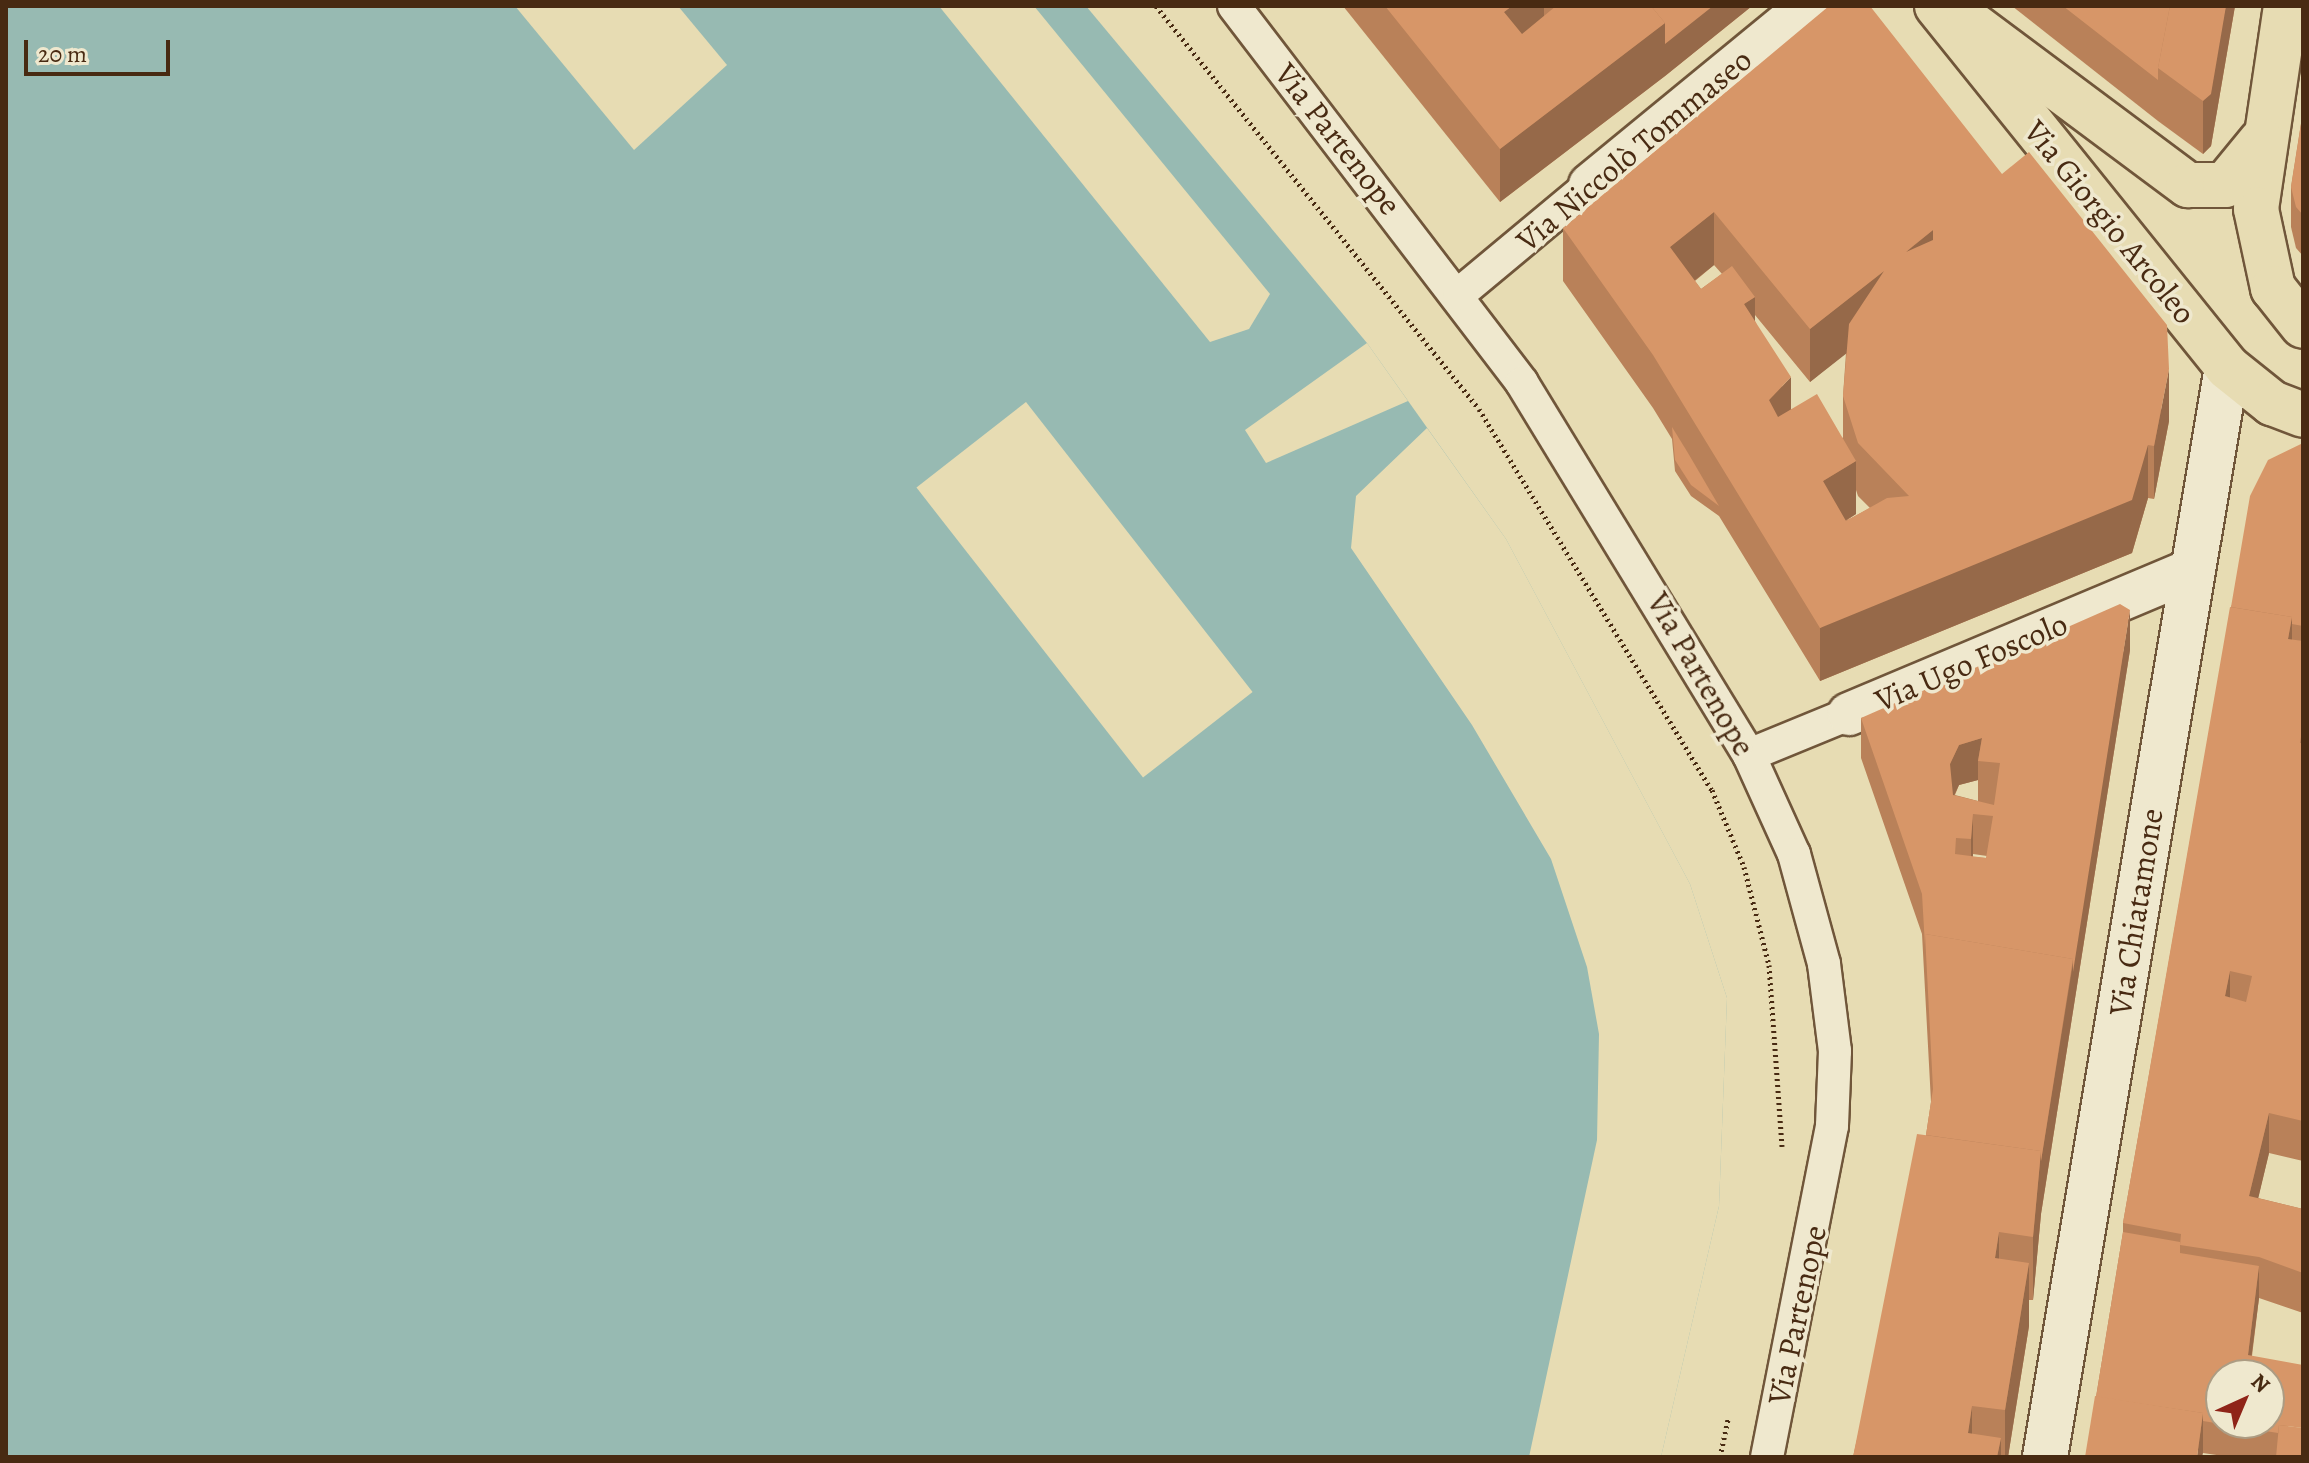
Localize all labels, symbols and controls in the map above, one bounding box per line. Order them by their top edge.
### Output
scale bar [28,24,174,74]
text: 20 m [38,38,87,70]
street label: Via Niccolò Tommaseo [1509,40,1759,260]
street label: Via Partenope [1267,55,1409,223]
street label: Via Giorgio Arcoleo [2016,112,2204,332]
street label: Via Partenope [1639,585,1763,763]
street label: Via Ugo Foscolo [1869,604,2073,720]
street label: Via Chiatamone [2101,806,2171,1018]
street label: Via Partenope [1759,1222,1835,1408]
north arrow [2205,1359,2285,1439]
text: N [2244,1367,2276,1400]

